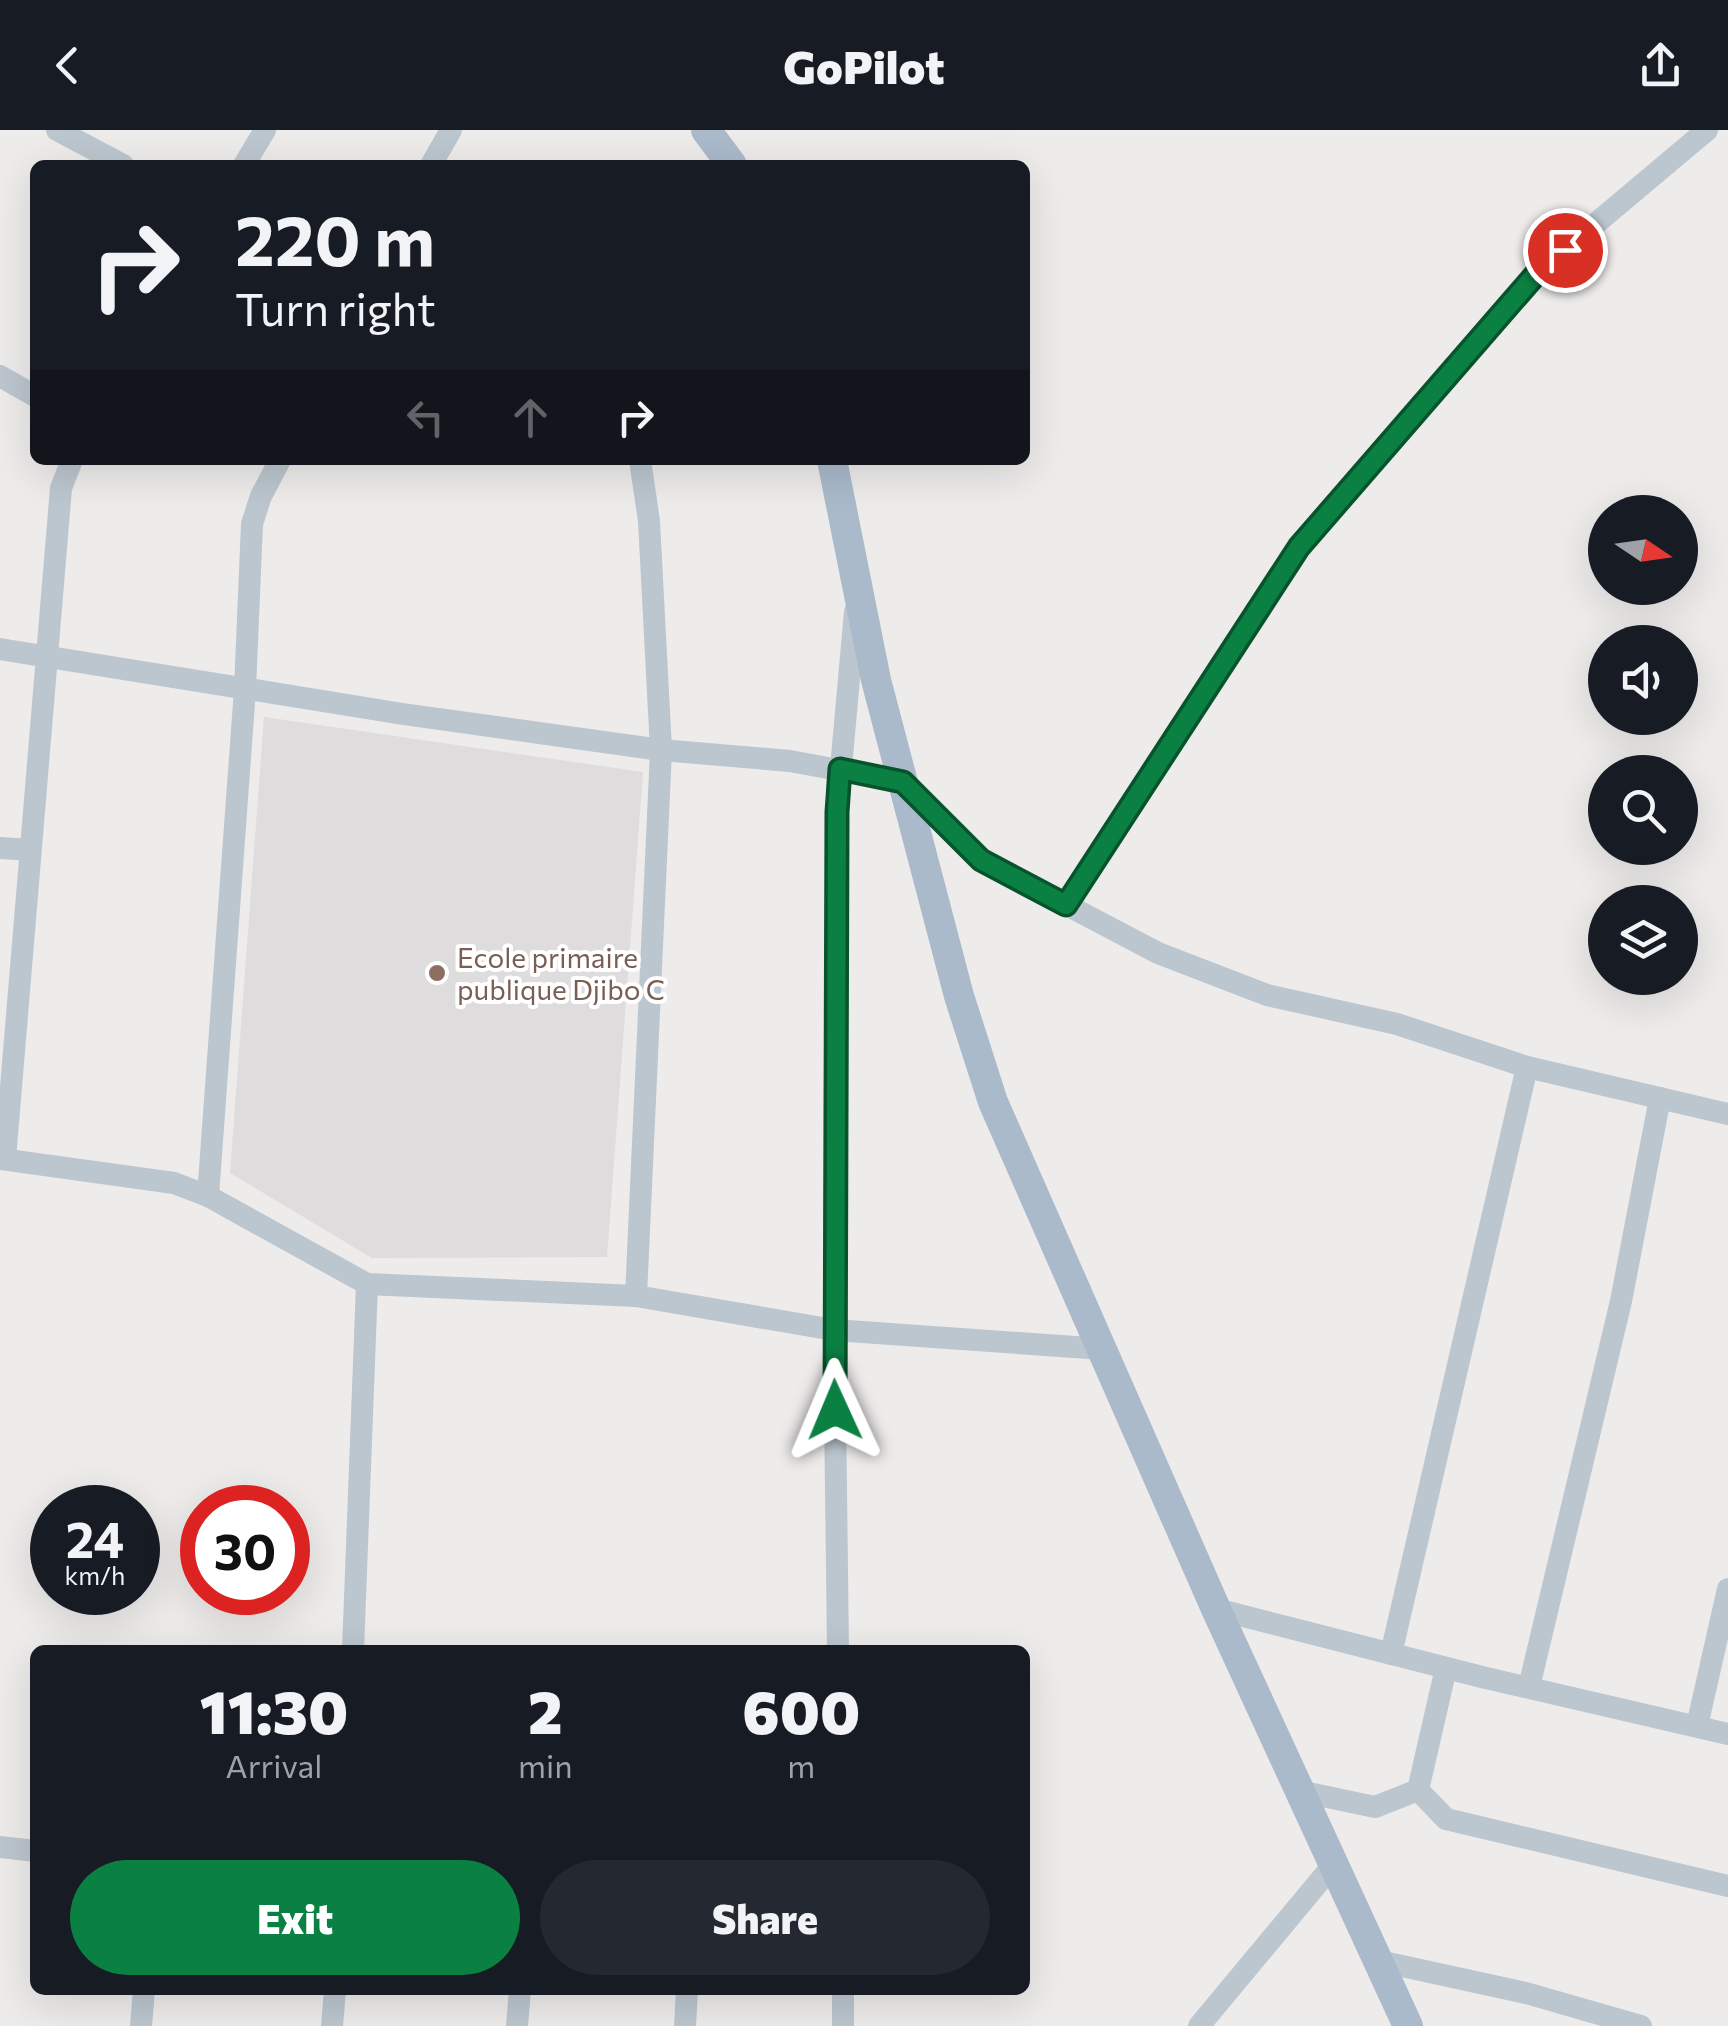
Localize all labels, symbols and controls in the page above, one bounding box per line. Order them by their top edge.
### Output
icon: back [40,38,95,93]
text: GoPilot [783,38,945,93]
icon: share [1633,38,1688,93]
text: 220 m [235,195,435,280]
icon: right [70,200,200,330]
pin [1523,208,1608,293]
icon: arrive [1538,223,1593,278]
text: Turn right [235,280,436,335]
icon: left [398,390,453,445]
icon: ahead [503,390,558,445]
icon: right [608,390,663,445]
north arrow [1588,495,1698,605]
map controls [1588,495,1698,995]
button: sound [1588,625,1698,735]
button: search [1588,755,1698,865]
button: layers [1588,885,1698,995]
place label: Ecole primaire publique Djibo C [457,940,665,1006]
marker: Ecole primaire publique Djibo C [426,962,448,984]
position arrow [783,1358,887,1462]
speed limit sign: 30 [180,1485,310,1615]
text: 24 [66,1507,124,1568]
text: km/h [65,1560,125,1590]
text: 11:30 [200,1673,348,1746]
text: 2 [528,1673,563,1746]
text: 600 [742,1673,860,1746]
text: Arrival [226,1745,322,1785]
text: min [518,1745,573,1785]
text: m [787,1745,815,1785]
button: Exit [70,1860,520,1975]
button: Share [540,1860,990,1975]

